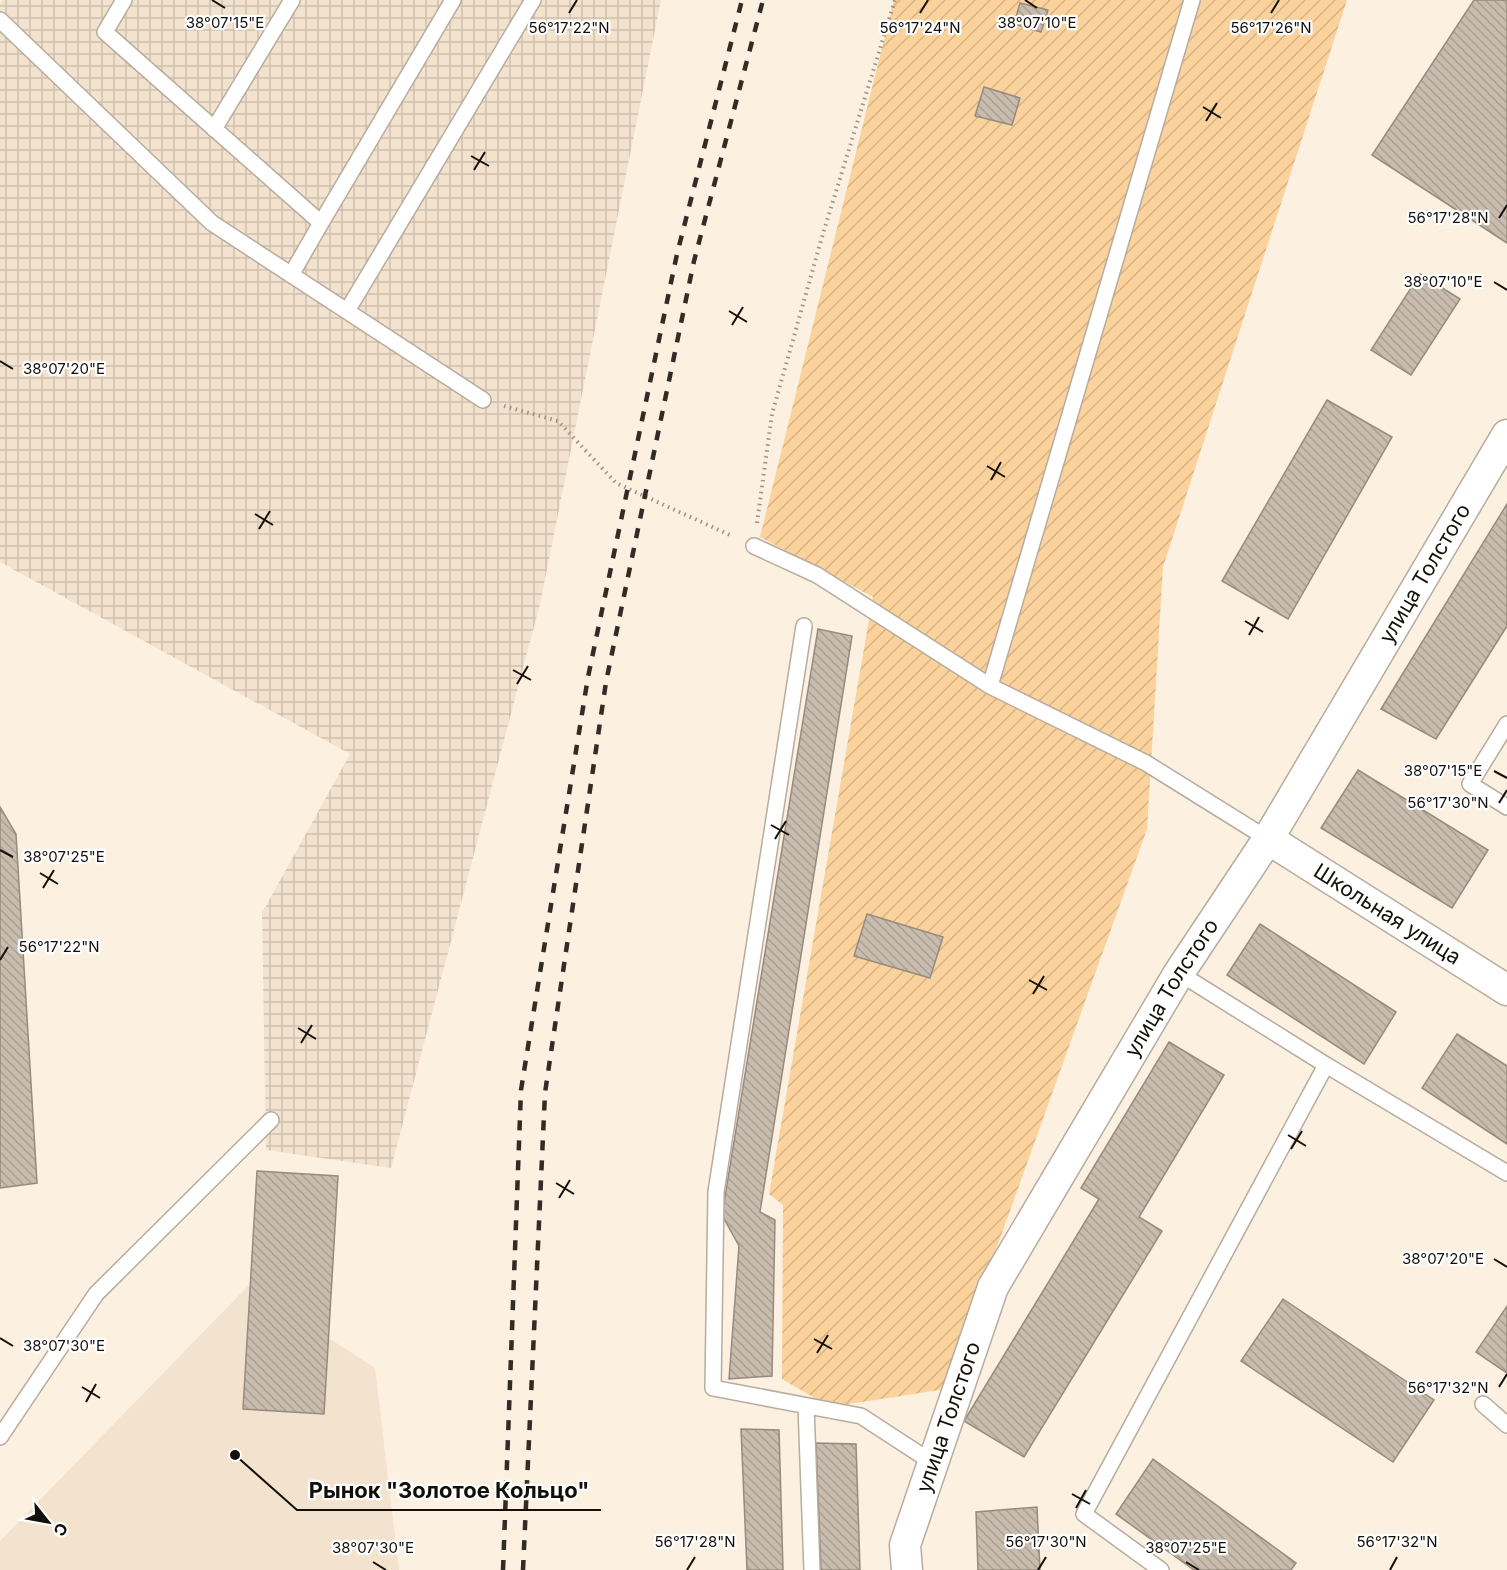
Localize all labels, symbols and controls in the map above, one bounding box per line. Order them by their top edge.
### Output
text: 38°07'15"E [186,13,264,32]
text: 38°07'10"E [998,13,1076,32]
text: 56°17'22"N [529,18,609,37]
text: 56°17'24"N [879,18,961,37]
text: 56°17'26"N [1230,18,1312,37]
text: 56°17'28"N [1407,208,1489,227]
text: 38°07'10"E [1404,272,1482,291]
text: 38°07'20"E [23,359,105,378]
street label: улица Толстого [1374,499,1476,647]
text: 38°07'15"E [1404,761,1482,780]
text: 56°17'30"N [1407,793,1489,812]
text: 38°07'25"E [23,847,105,866]
street label: Школьная улица [1309,858,1466,970]
street label: улица Толстого [1119,914,1223,1061]
text: 56°17'22"N [19,937,99,956]
text: 38°07'20"E [1402,1249,1484,1268]
text: 38°07'30"E [23,1336,105,1355]
street label: улица Толстого [911,1338,985,1496]
text: 56°17'32"N [1407,1378,1489,1397]
callout: Рынок "Золотое Кольцо" [297,1470,601,1510]
text: Рынок "Золотое Кольцо" [309,1477,589,1503]
north arrow [18,1492,78,1552]
text: С [49,1519,72,1540]
text: 56°17'28"N [654,1532,736,1551]
text: 56°17'30"N [1005,1532,1087,1551]
text: 56°17'32"N [1356,1532,1438,1551]
text: 38°07'30"E [332,1538,414,1557]
text: 38°07'25"E [1145,1538,1227,1557]

